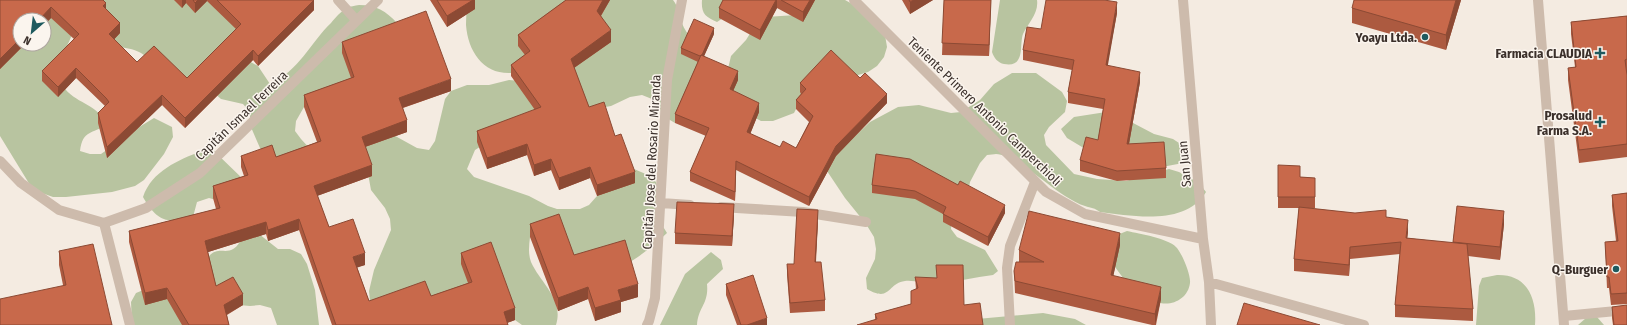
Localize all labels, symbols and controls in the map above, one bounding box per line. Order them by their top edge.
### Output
north arrow [12,12,52,52]
place label: Yoayu Ltda. [1355,30,1417,45]
marker: Yoayu Ltda. [1420,32,1430,42]
text: N [22,33,34,48]
street label: Teniente Primero Antonio Camperchioli [905,34,1065,189]
place label: Farmacia CLAUDIA [1496,46,1593,61]
marker: Farmacia CLAUDIA [1595,48,1605,58]
street label: Capitán Ismael Ferreira [192,67,291,163]
street label: Capitán Jose del Rosario Miranda [639,74,664,250]
place label: Prosalud Farma S.A. [1537,108,1592,138]
marker: Prosalud Farma S.A. [1595,117,1605,127]
street label: San Juan [1175,140,1194,188]
place label: Q-Burguer [1552,262,1608,277]
marker: Q-Burguer [1611,264,1621,274]

